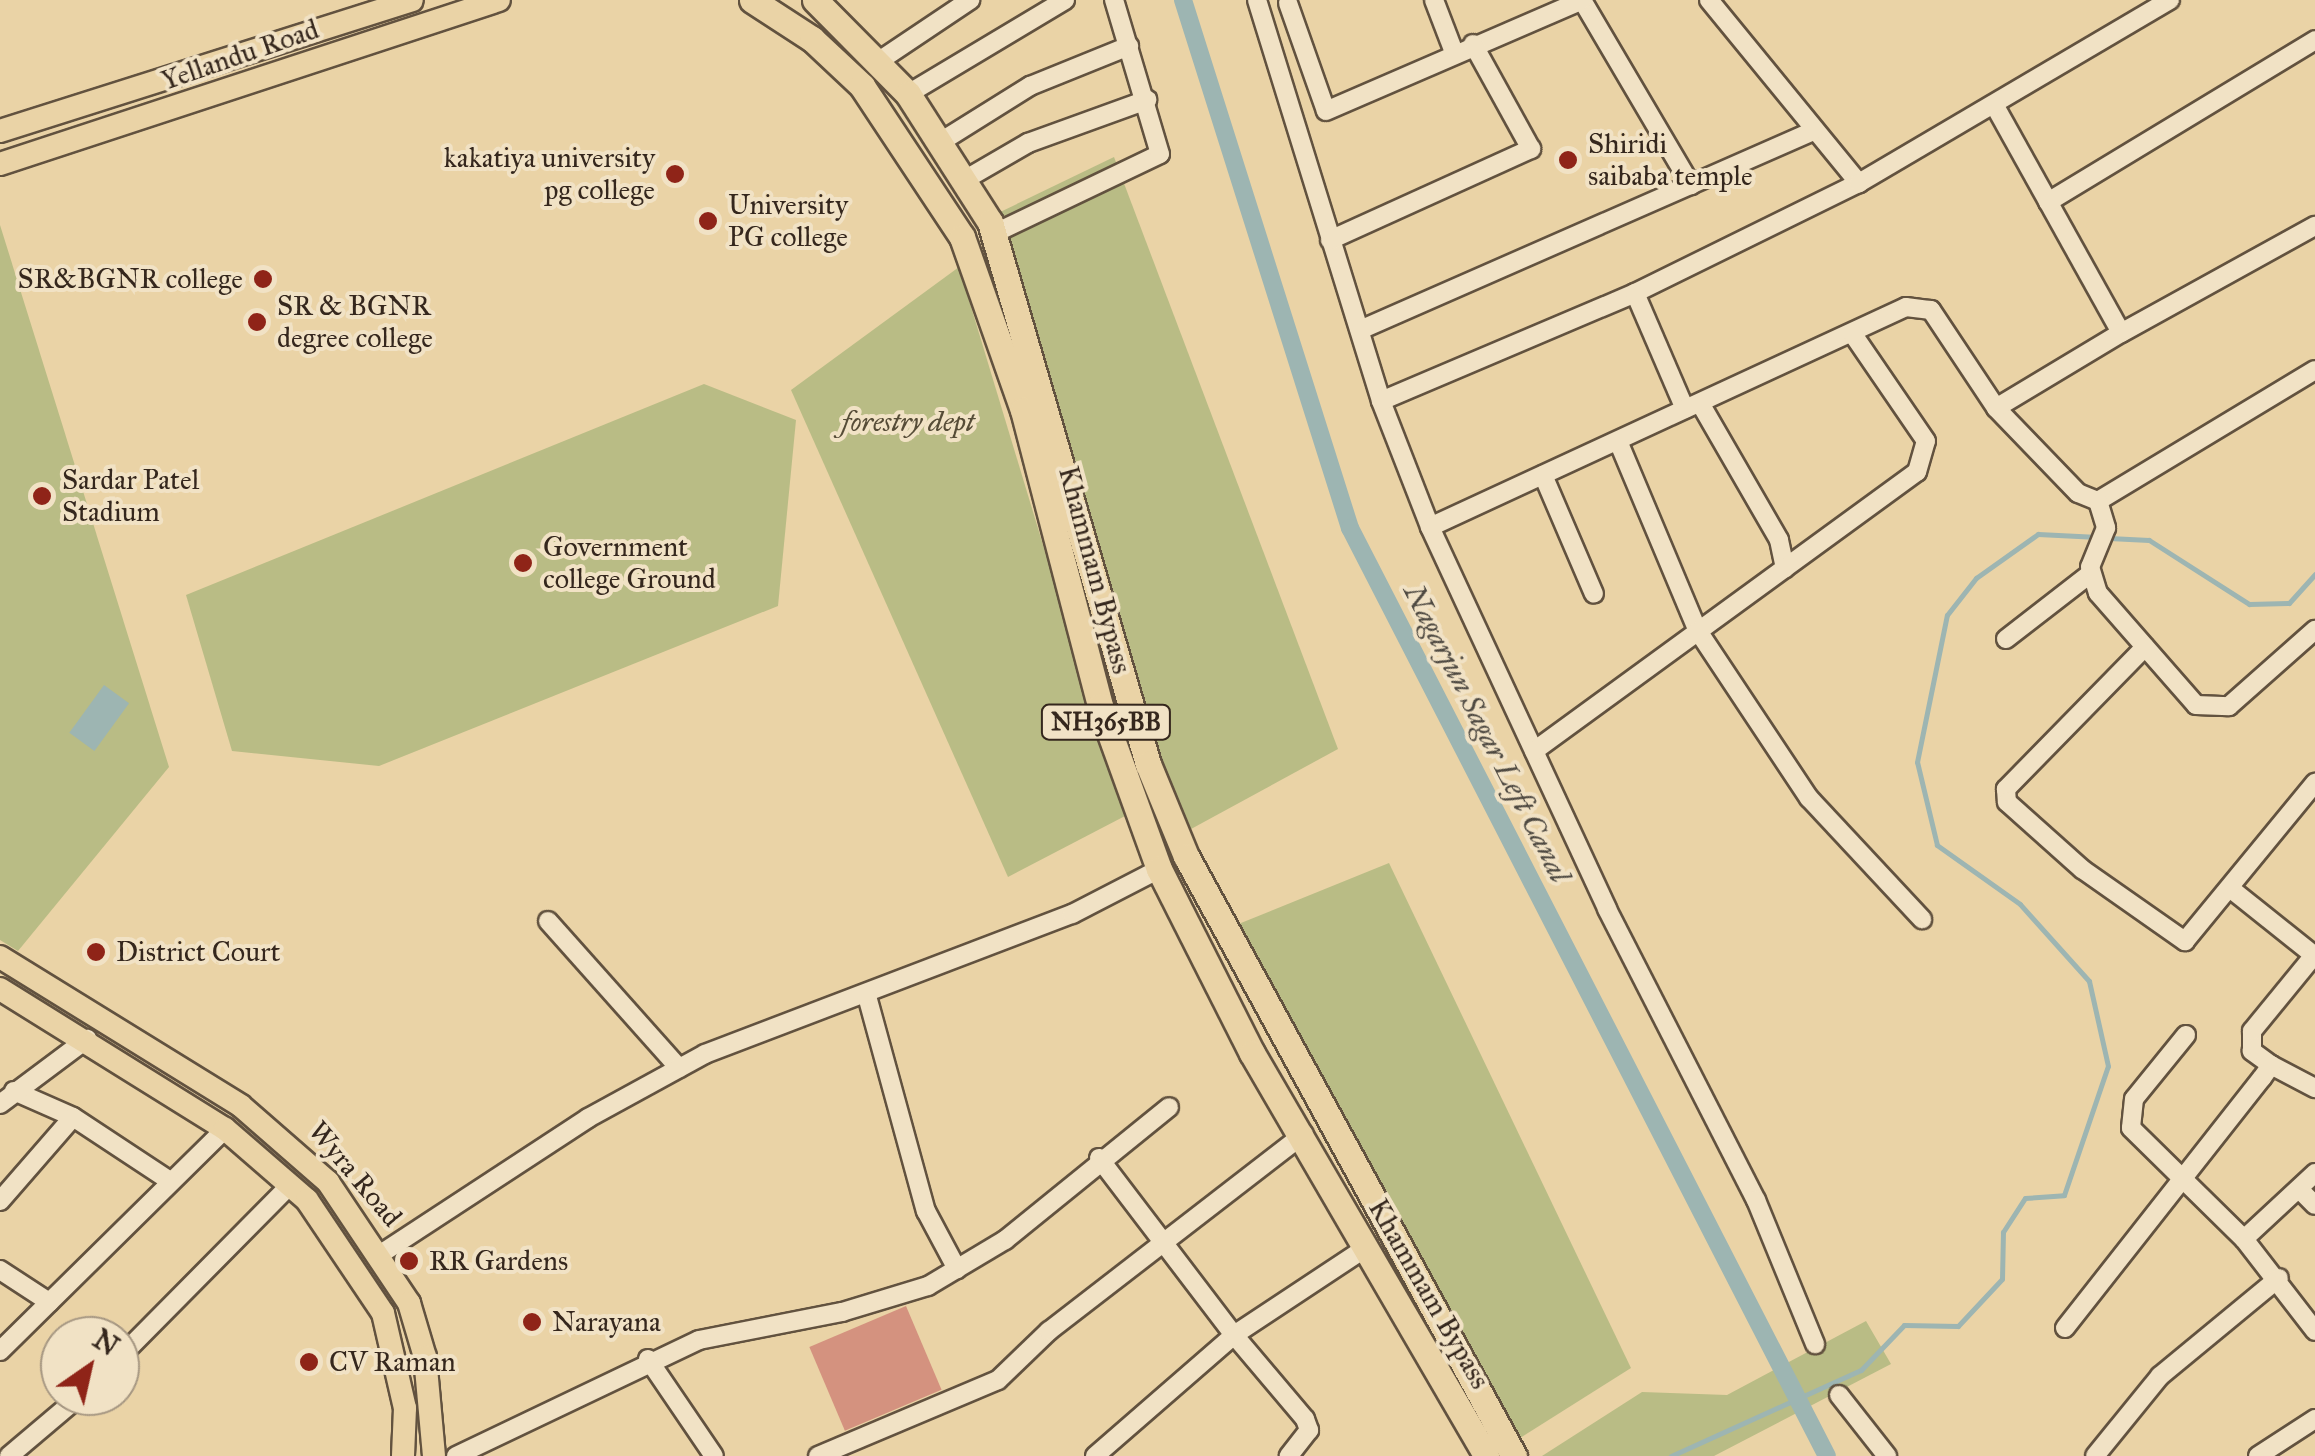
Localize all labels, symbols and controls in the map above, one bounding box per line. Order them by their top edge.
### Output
street label: Yellandu Road [157,12,323,98]
place label: Shiridi saibaba temple [1588,127,1753,193]
place label: kakatiya university pg college [444,141,655,207]
marker: Shiridi saibaba temple [1557,149,1579,171]
marker: kakatiya university pg college [664,163,686,185]
place label: University PG college [728,188,848,254]
marker: University PG college [697,210,719,232]
place label: SR&BGNR college [18,262,243,296]
marker: SR&BGNR college [252,268,274,290]
place label: SR & BGNR degree college [277,289,433,355]
marker: SR & BGNR degree college [246,311,268,333]
park label: forestry dept [842,405,974,439]
place label: Sardar Patel Stadium [62,463,199,529]
street label: Khammam Bypass [1051,463,1139,677]
marker: Sardar Patel Stadium [31,485,53,507]
place label: Government college Ground [543,530,716,596]
marker: Government college Ground [512,552,534,574]
water label: Nagarjun Sagar Left Canal [1396,578,1578,888]
road number: NH365BB [1038,702,1174,742]
place label: District Court [116,935,280,969]
marker: District Court [85,941,107,963]
street label: Wyra Road [301,1114,409,1234]
street label: Khammam Bypass [1361,1193,1497,1395]
place label: RR Gardens [429,1244,568,1278]
marker: RR Gardens [398,1250,420,1272]
place label: Narayana [552,1305,661,1339]
marker: Narayana [521,1311,543,1333]
north arrow [40,1316,140,1416]
text: N [86,1321,126,1364]
place label: CV Raman [329,1345,456,1379]
marker: CV Raman [298,1351,320,1373]

